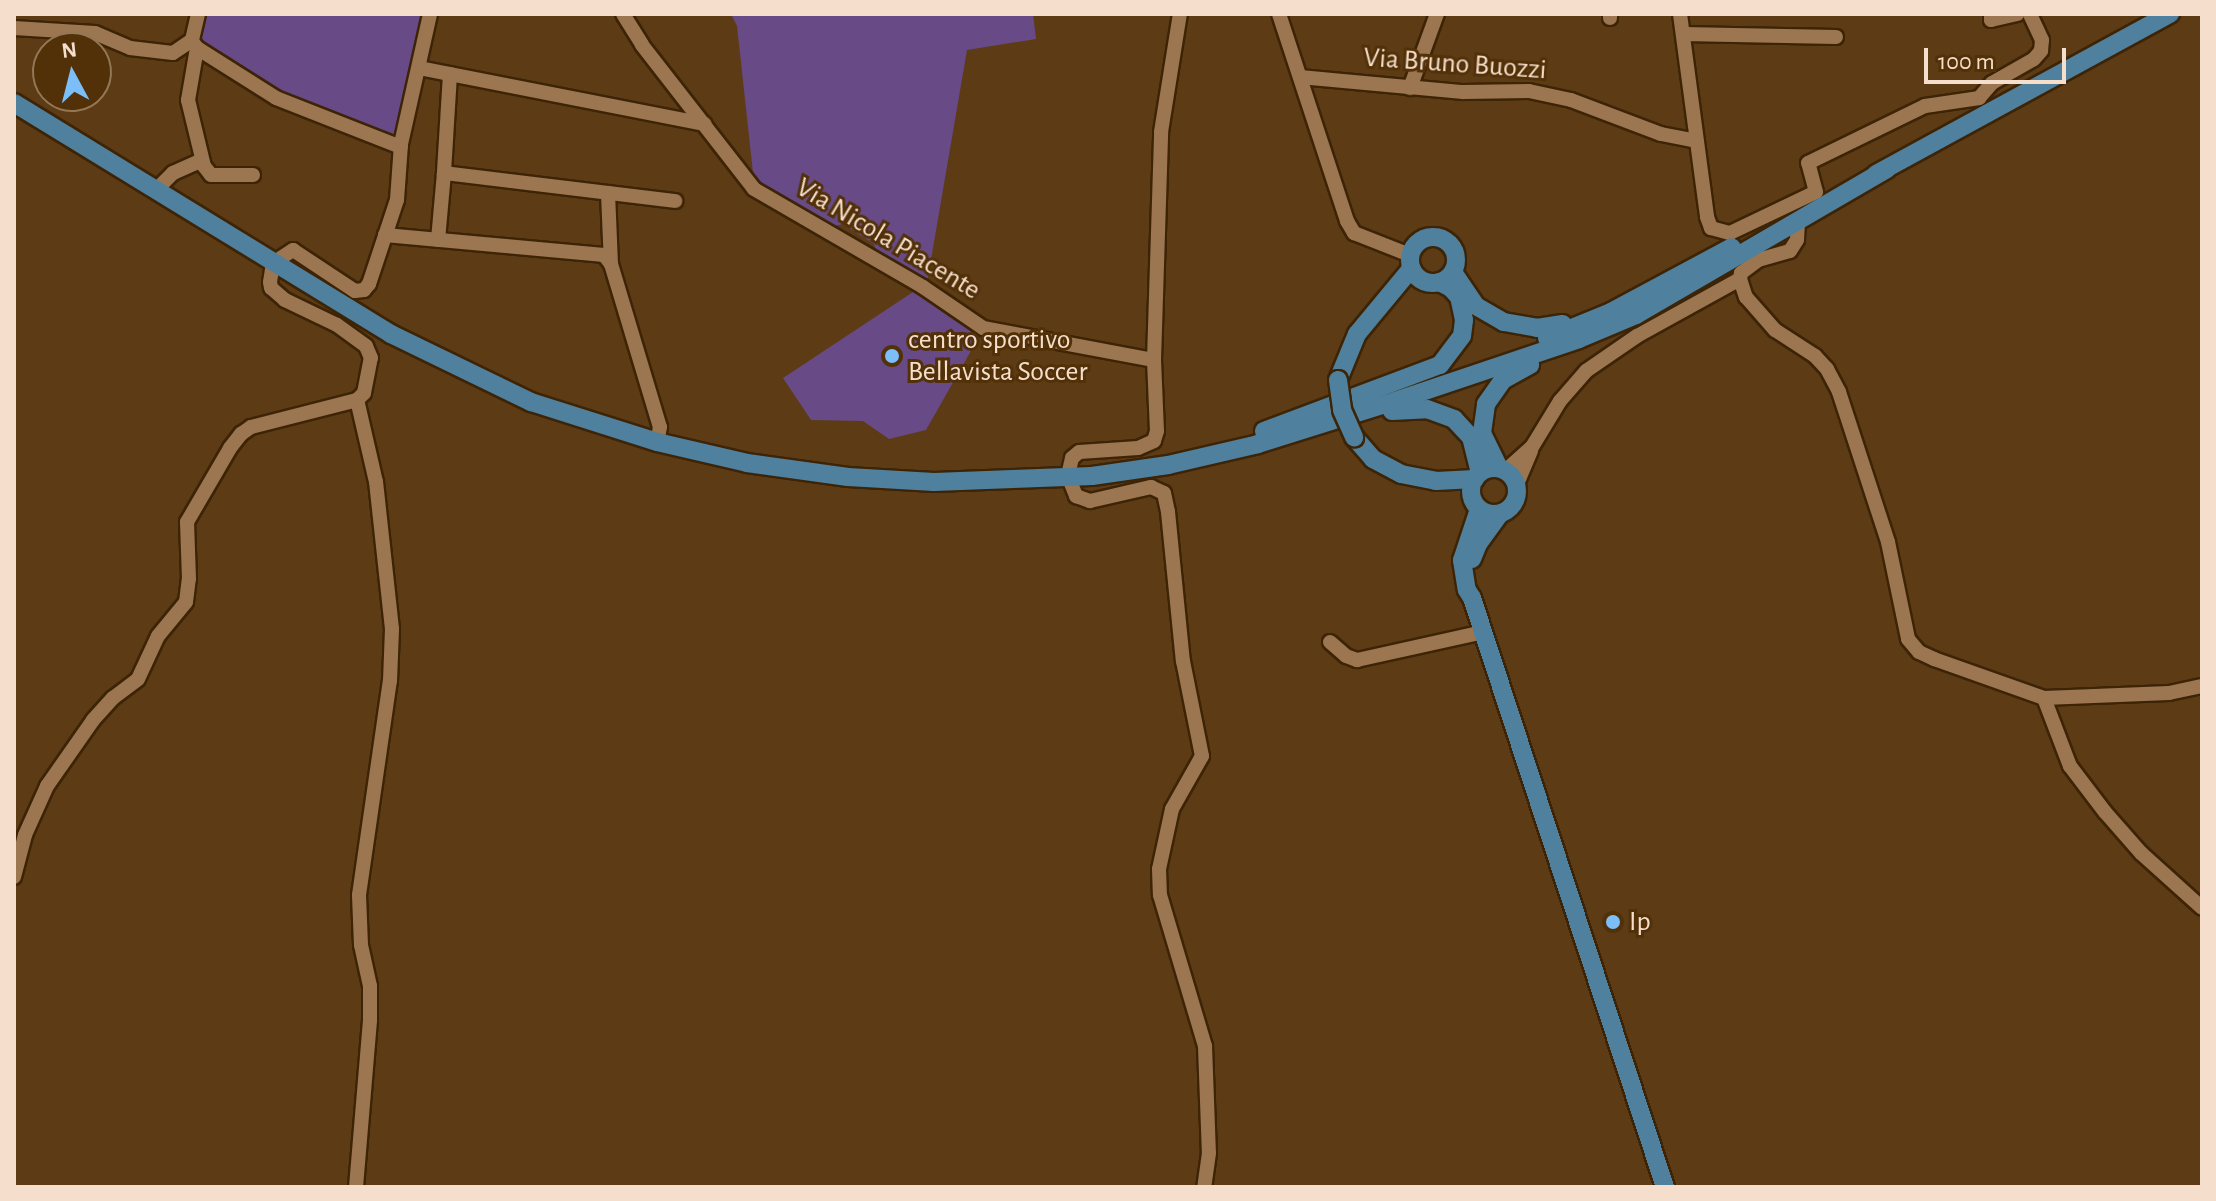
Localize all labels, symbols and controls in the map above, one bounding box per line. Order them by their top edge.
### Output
north arrow [32,32,112,112]
scale bar [1928,32,2070,82]
text: N [60,38,78,62]
street label: Via Bruno Buozzi [1362,41,1548,87]
text: 100 m [1938,50,1995,74]
street label: Via Nicola Piacente [790,171,986,307]
place label: centro sportivo Bellavista Soccer [908,323,1087,389]
marker: centro sportivo Bellavista Soccer [883,347,901,365]
place label: Ip [1629,905,1651,939]
marker: Ip [1604,913,1622,931]

